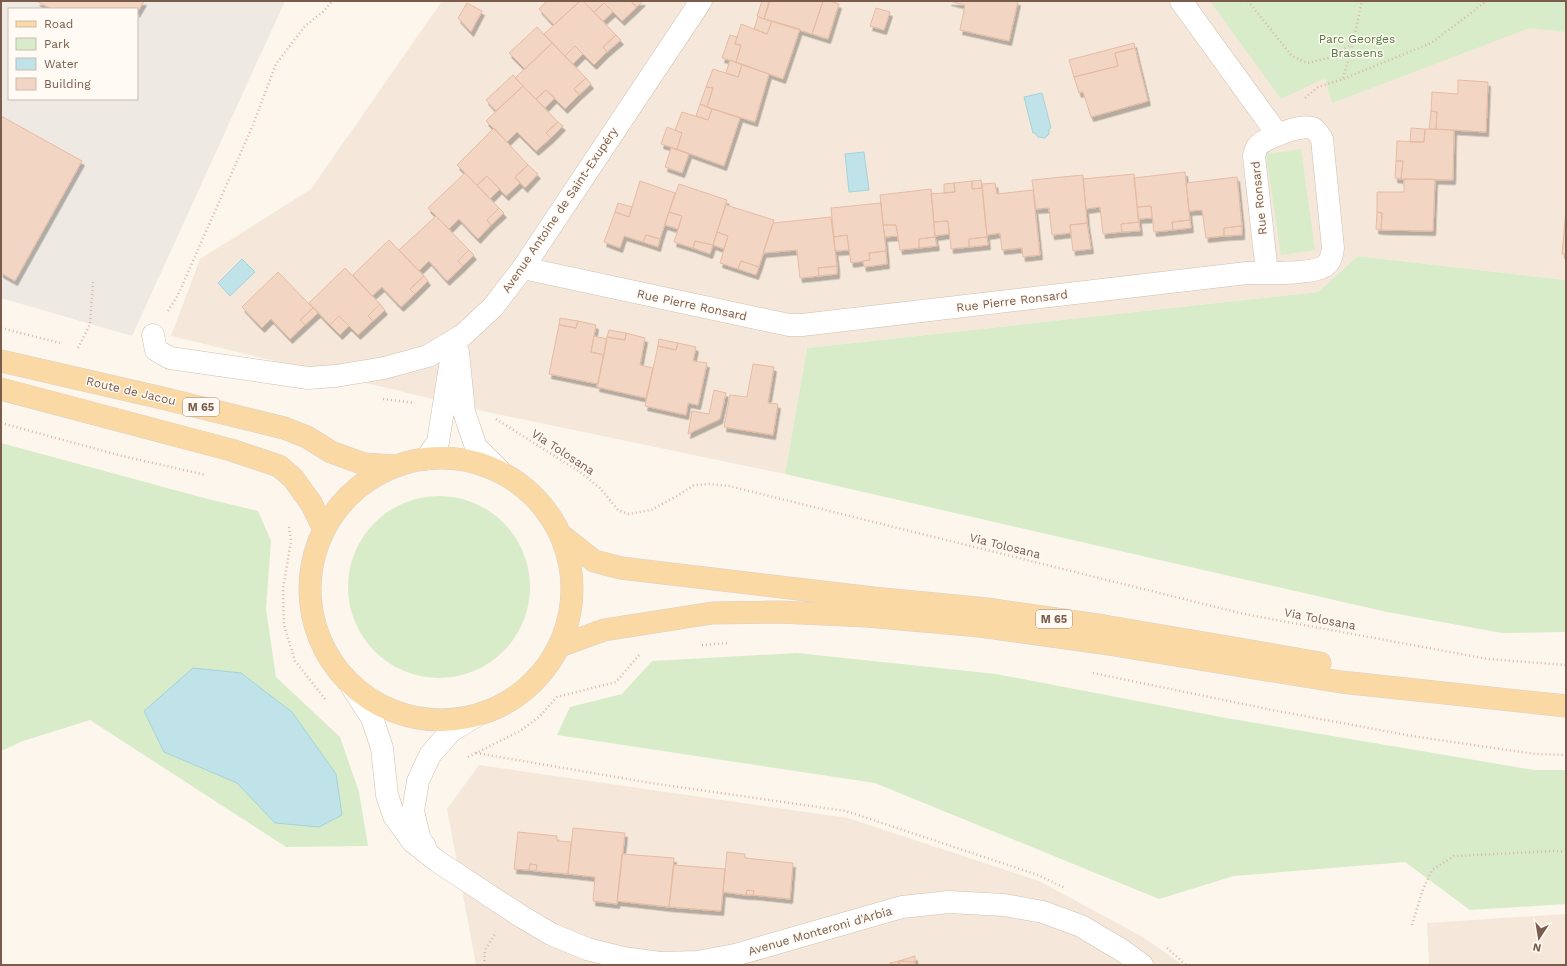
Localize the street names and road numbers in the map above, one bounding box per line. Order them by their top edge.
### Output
street label: Avenue Antoine de Saint-Exupéry [499,124,621,295]
street label: Rue Ronsard [1248,160,1270,236]
street label: Rue Pierre Ronsard [636,287,748,323]
street label: Rue Pierre Ronsard [956,287,1068,315]
street label: Route de Jacou [85,374,177,408]
road number: M 65 [183,398,219,416]
street label: Via Tolosana [529,426,597,478]
street label: Via Tolosana [968,530,1042,562]
street label: Via Tolosana [1283,605,1357,633]
road number: M 65 [1036,610,1072,628]
street label: Avenue Monteroni d'Arbia [746,904,894,958]

